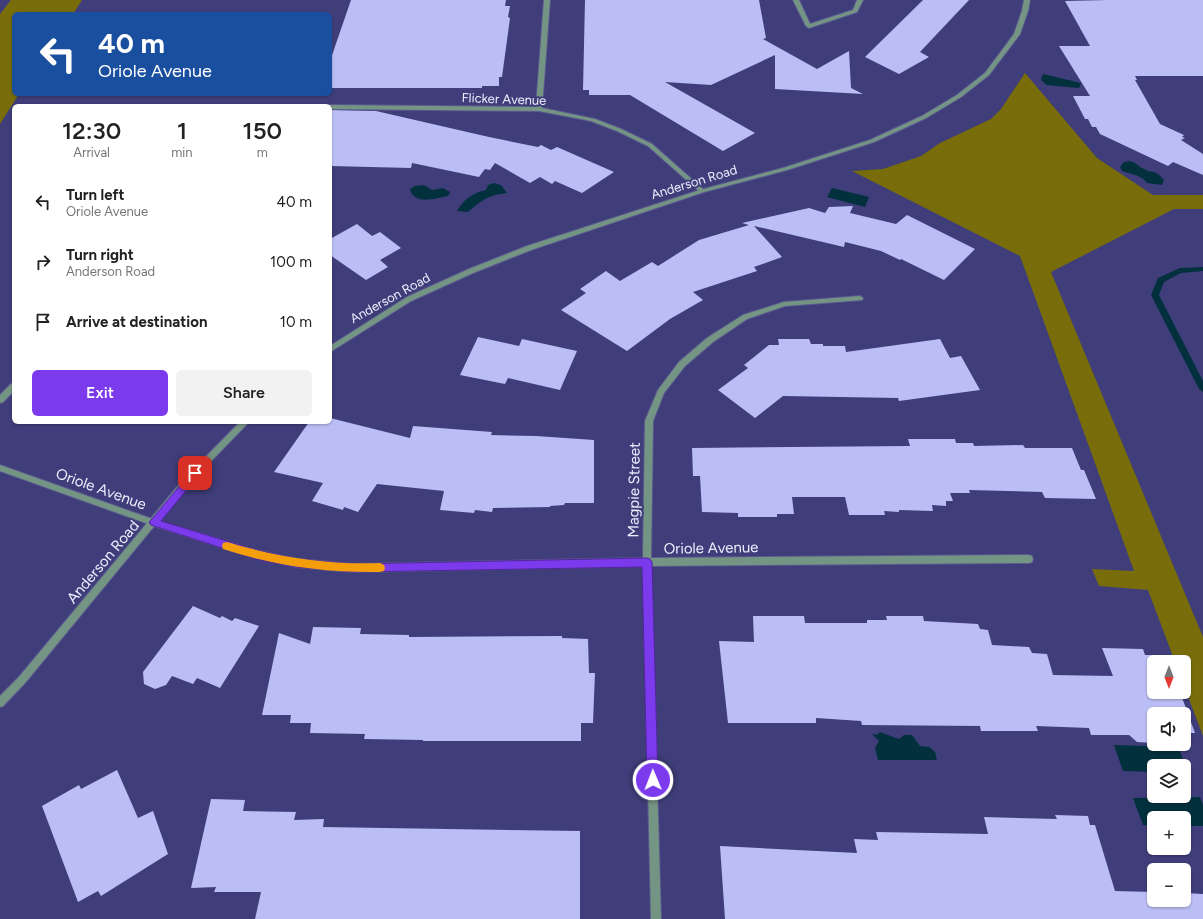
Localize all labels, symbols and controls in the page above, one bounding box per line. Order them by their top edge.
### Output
text: 40 m [98,26,165,60]
icon: left [32,28,84,80]
text: Oriole Avenue [98,60,212,82]
street label: Flicker Avenue [461,90,547,108]
text: 12:30 [62,116,121,145]
text: 1 [177,116,187,145]
text: 150 [243,116,282,145]
text: Arrival [73,145,110,160]
text: min [171,145,193,160]
text: m [257,145,268,160]
street label: Anderson Road [649,162,739,202]
text: Turn left [66,186,124,204]
icon: left [32,191,54,213]
text: 40 m [277,193,312,211]
text: Oriole Avenue [66,204,148,219]
text: Turn right [66,246,134,264]
icon: right [32,251,54,273]
text: 100 m [270,253,312,271]
text: Anderson Road [66,264,155,279]
street label: Anderson Road [347,270,433,326]
icon: arrive [32,311,54,333]
text: Arrive at destination [66,313,207,331]
text: 10 m [280,313,312,331]
button: Exit [32,370,168,416]
button: Share [176,370,312,416]
street label: Magpie Street [624,442,644,538]
pin [178,456,212,490]
icon: arrive [184,462,206,484]
street label: Oriole Avenue [53,464,149,514]
street label: Anderson Road [63,517,143,607]
street label: Oriole Avenue [663,538,759,558]
north arrow [1147,655,1191,699]
map controls [1147,655,1191,907]
button: sound [1147,707,1191,751]
position arrow [632,759,674,801]
button: layers [1147,759,1191,803]
button: + [1147,811,1191,855]
button: − [1147,863,1191,907]

